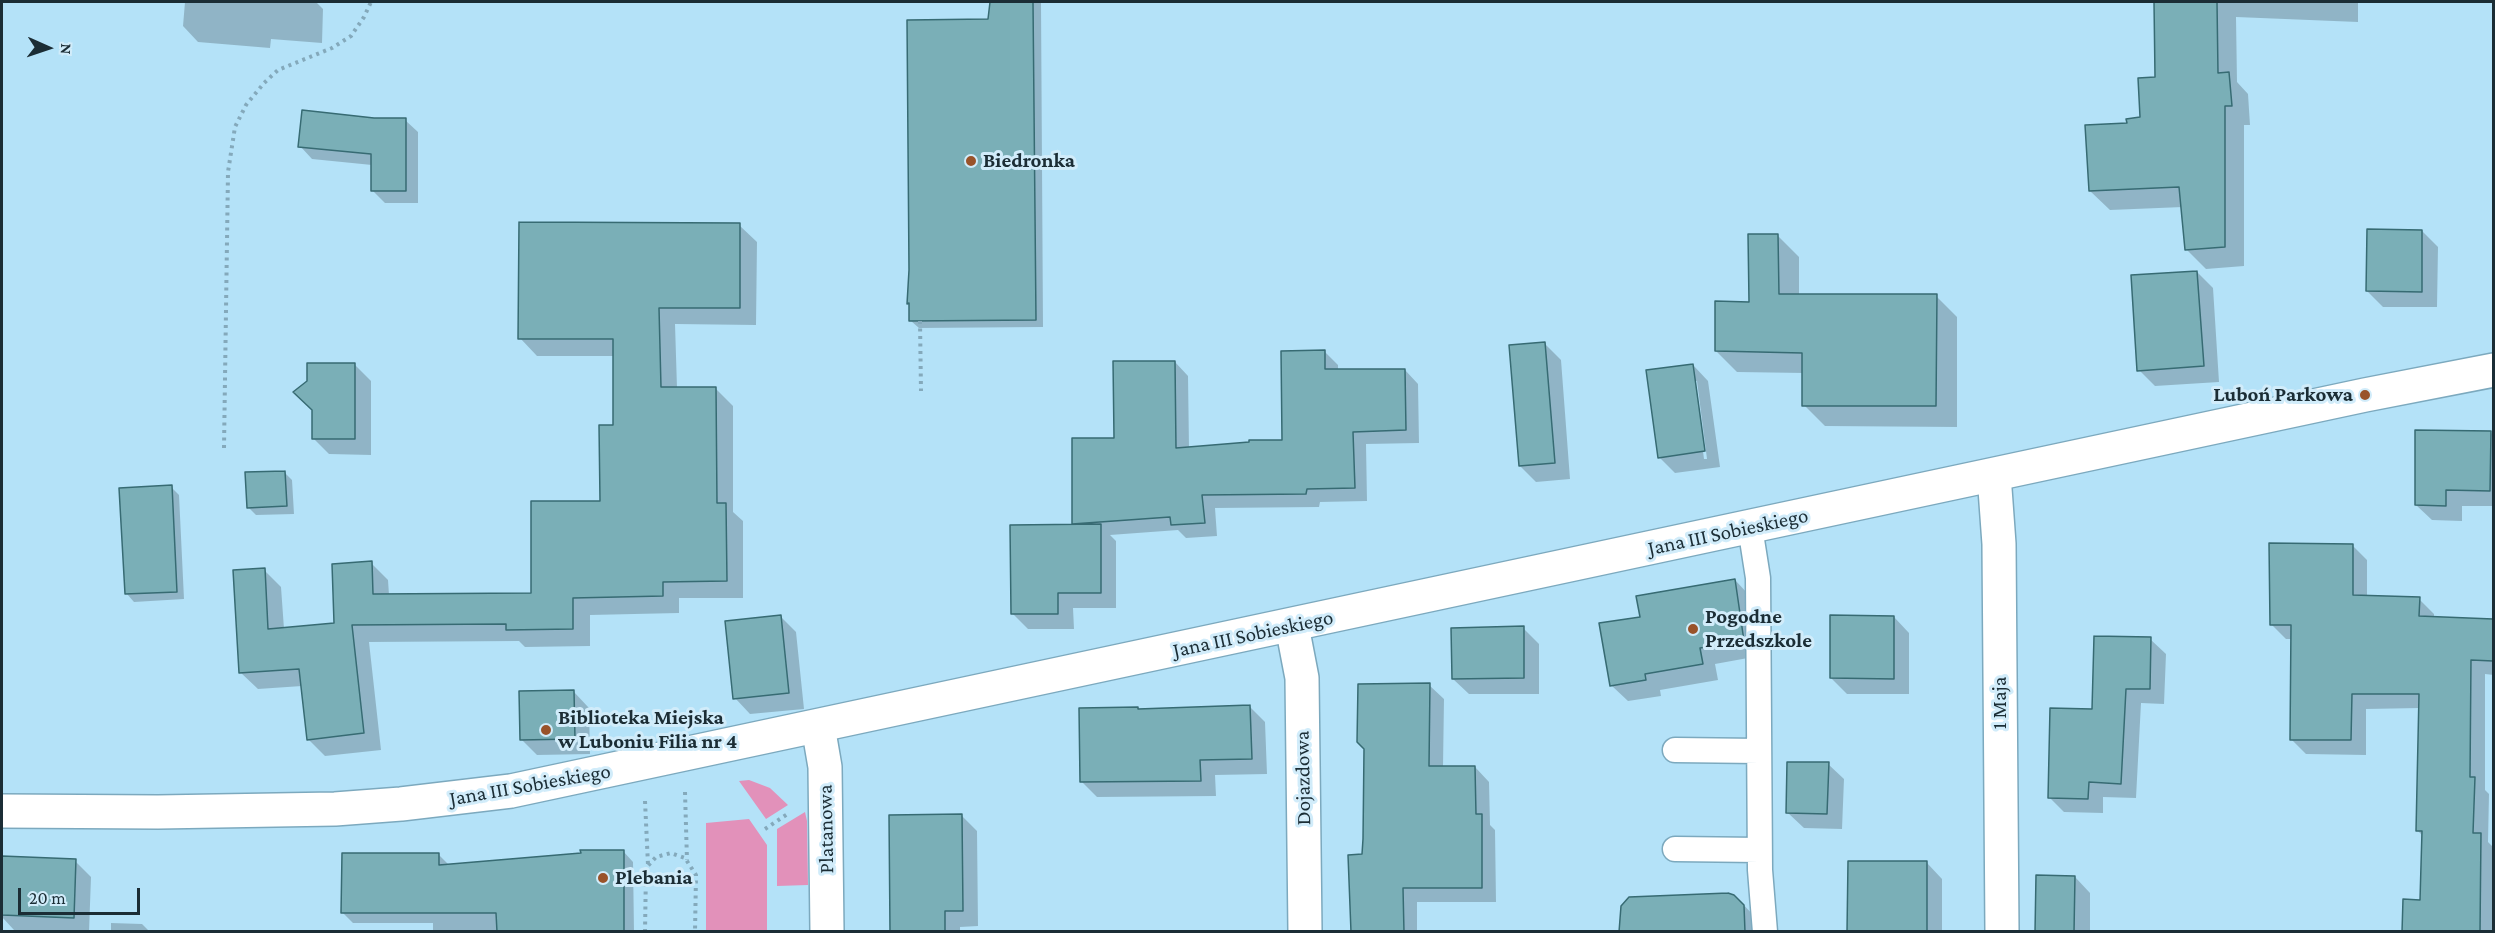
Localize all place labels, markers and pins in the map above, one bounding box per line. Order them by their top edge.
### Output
place label: Biedronka [983,148,1075,174]
marker: Biedronka [964,154,978,168]
place label: Luboń Parkowa [2213,382,2353,408]
marker: Luboń Parkowa [2358,388,2372,402]
place label: Pogodne Przedszkole [1705,604,1812,654]
marker: Pogodne Przedszkole [1686,622,1700,636]
place label: Biblioteka Miejska w Luboniu Filia nr 4 [558,705,737,755]
marker: Biblioteka Miejska w Luboniu Filia nr 4 [539,723,553,737]
place label: Plebania [615,865,692,891]
marker: Plebania [596,871,610,885]

